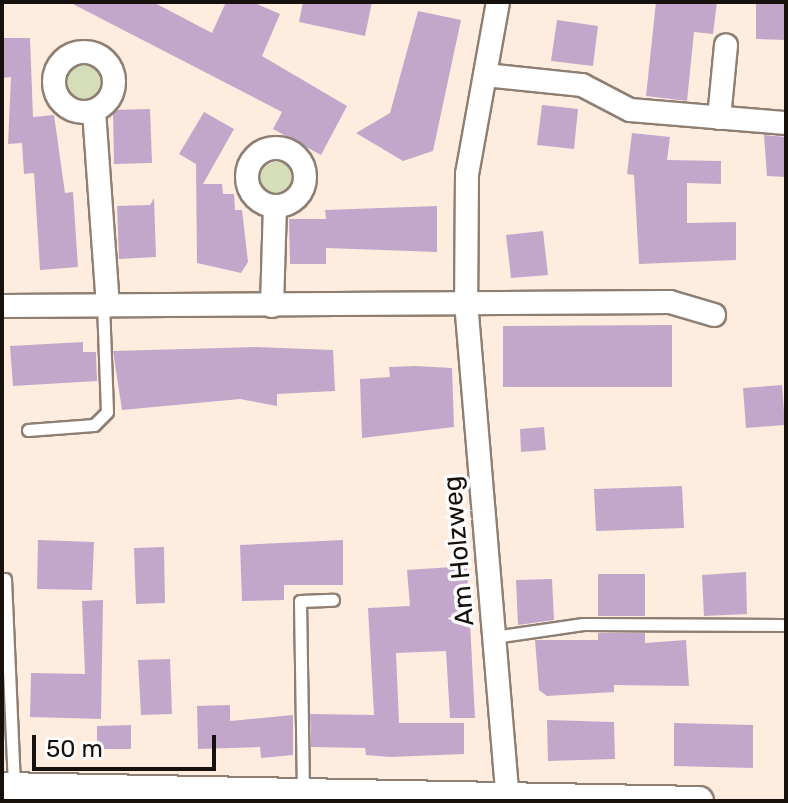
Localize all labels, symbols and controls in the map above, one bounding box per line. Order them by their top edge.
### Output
street label: Am Holzweg [437,475,481,627]
scale bar [36,719,220,769]
text: 50 m [46,735,103,763]

